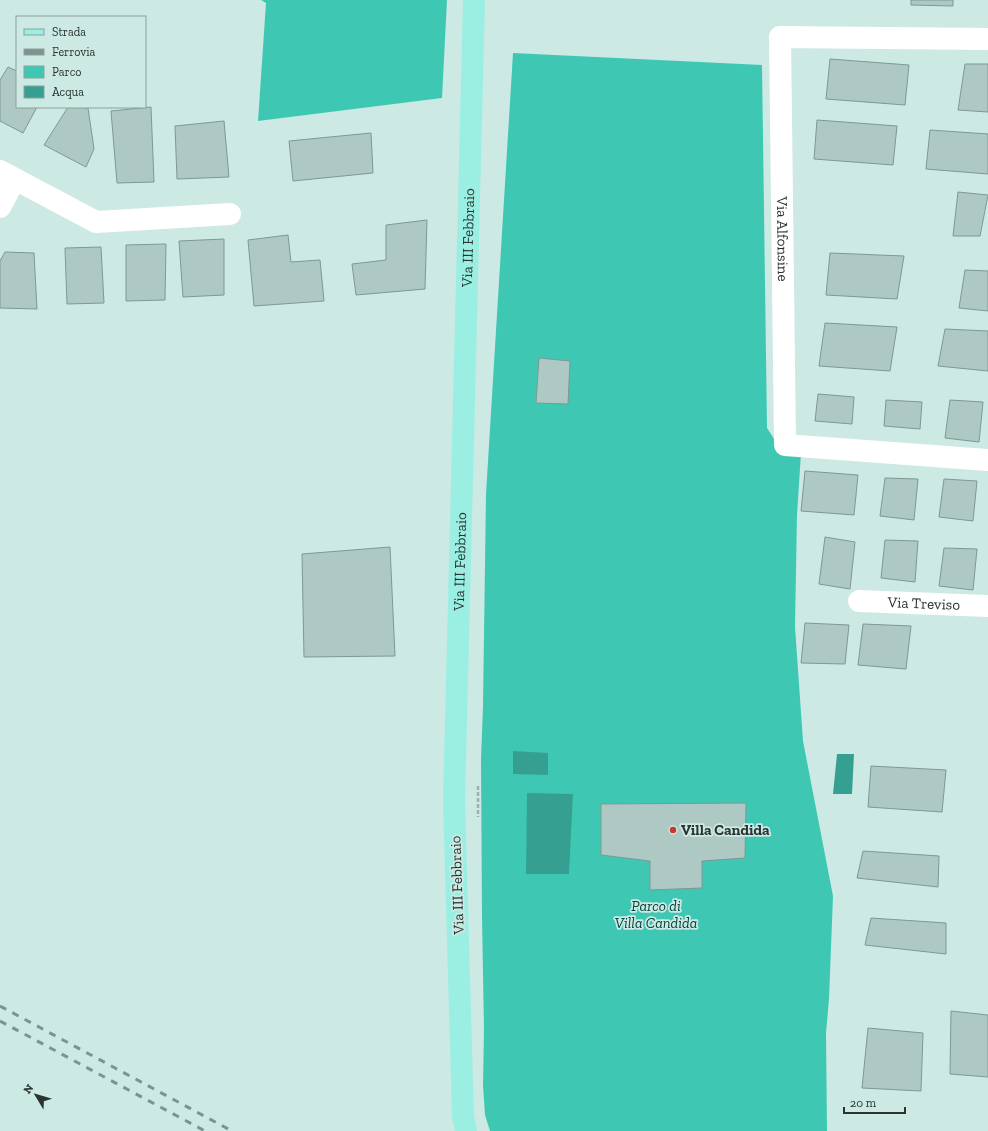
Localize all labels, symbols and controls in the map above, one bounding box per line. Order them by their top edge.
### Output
legend [16,16,146,108]
text: Strada [52,25,86,39]
text: Ferrovia [52,45,96,59]
text: Parco [52,65,81,79]
text: Acqua [52,85,84,99]
street label: Via III Febbraio [458,188,478,288]
street label: Via Alfonsine [773,195,792,282]
street label: Via III Febbraio [450,512,470,612]
street label: Via Treviso [886,593,961,614]
place label: Villa Candida [681,821,770,839]
marker: Villa Candida [668,825,678,835]
street label: Via III Febbraio [446,835,468,936]
park label: Parco di Villa Candida [615,897,697,932]
north arrow [16,1075,56,1115]
text: N [21,1081,37,1096]
scale bar [844,1089,905,1115]
text: 20 m [850,1096,877,1110]

